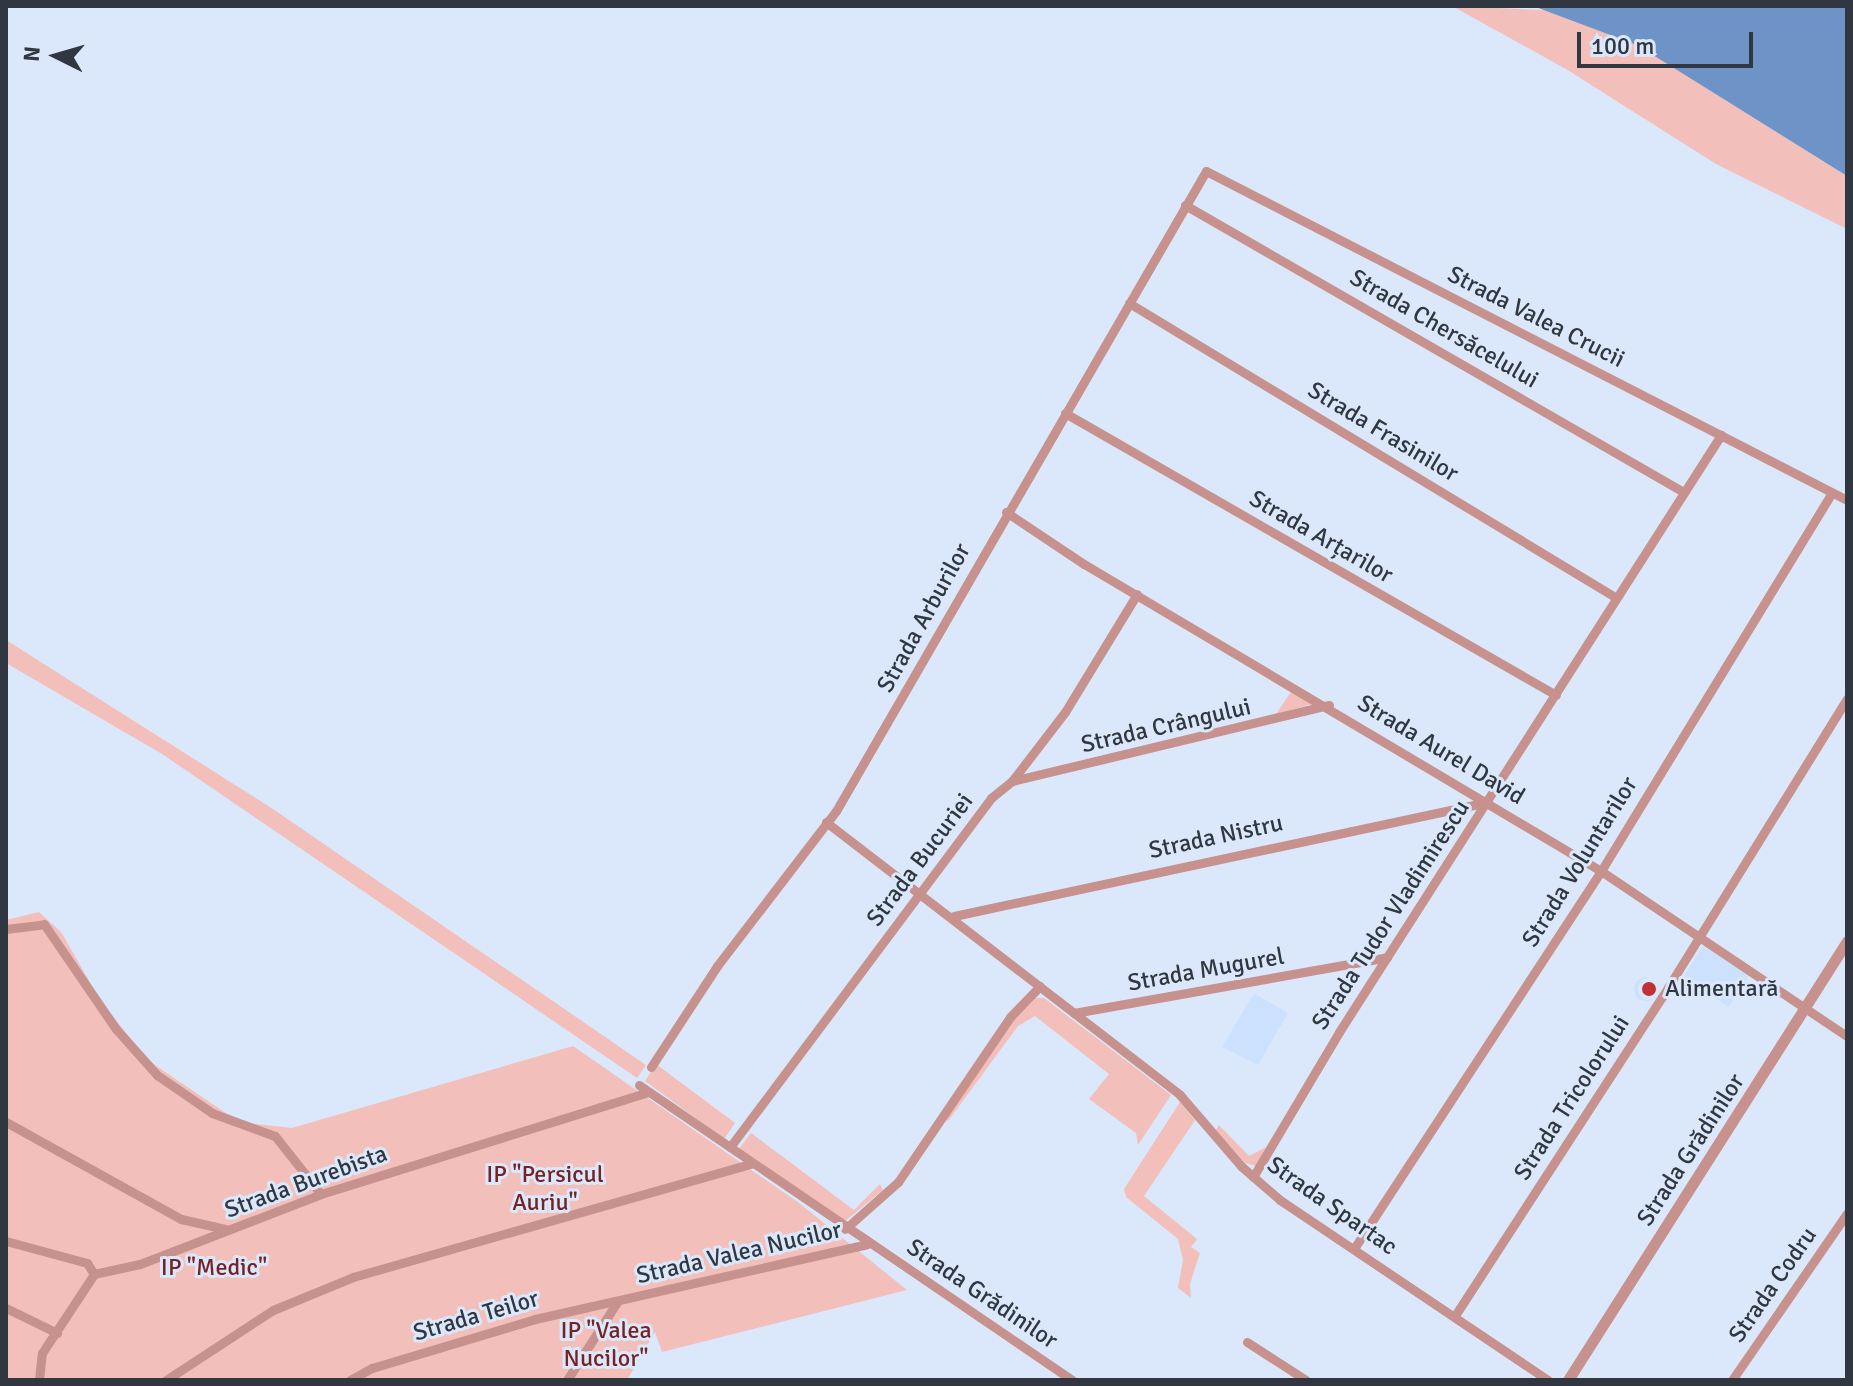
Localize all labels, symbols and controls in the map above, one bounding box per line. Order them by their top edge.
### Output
north arrow [16,16,96,96]
scale bar [1581,16,1757,66]
text: 100 m [1591,31,1654,61]
text: N [17,45,46,63]
street label: Strada Valea Crucii [1443,260,1629,374]
street label: Strada Chersăcelului [1345,263,1543,395]
street label: Strada Frasinilor [1303,376,1463,488]
street label: Strada Arțarilor [1244,484,1398,590]
street label: Strada Arburilor [871,539,977,697]
street label: Strada Aurel David [1352,689,1530,811]
street label: Strada Crângului [1078,692,1254,760]
street label: Strada Voluntarilor [1516,772,1644,952]
street label: Strada Bucuriei [861,788,979,932]
street label: Strada Tudor Vladimirescu [1306,795,1476,1035]
street label: Strada Nistru [1146,809,1286,865]
street label: Strada Mugurel [1126,942,1286,998]
place label: Alimentară [1665,975,1778,1003]
marker: Alimentară [1640,980,1658,998]
street label: Strada Tricolorului [1508,1010,1636,1186]
street label: Strada Grădinilor [1631,1069,1751,1231]
street label: Strada Burebista [221,1139,391,1225]
street label: Strada Spartac [1261,1151,1403,1261]
park label: IP "Persicul Auriu" [486,1161,604,1217]
street label: Strada Valea Nucilor [634,1215,844,1291]
street label: Strada Codru [1723,1222,1823,1348]
street label: Strada Grădinilor [901,1233,1063,1355]
park label: IP "Medic" [161,1254,267,1282]
street label: Strada Teilor [410,1284,542,1348]
park label: IP "Valea Nucilor" [560,1317,652,1373]

